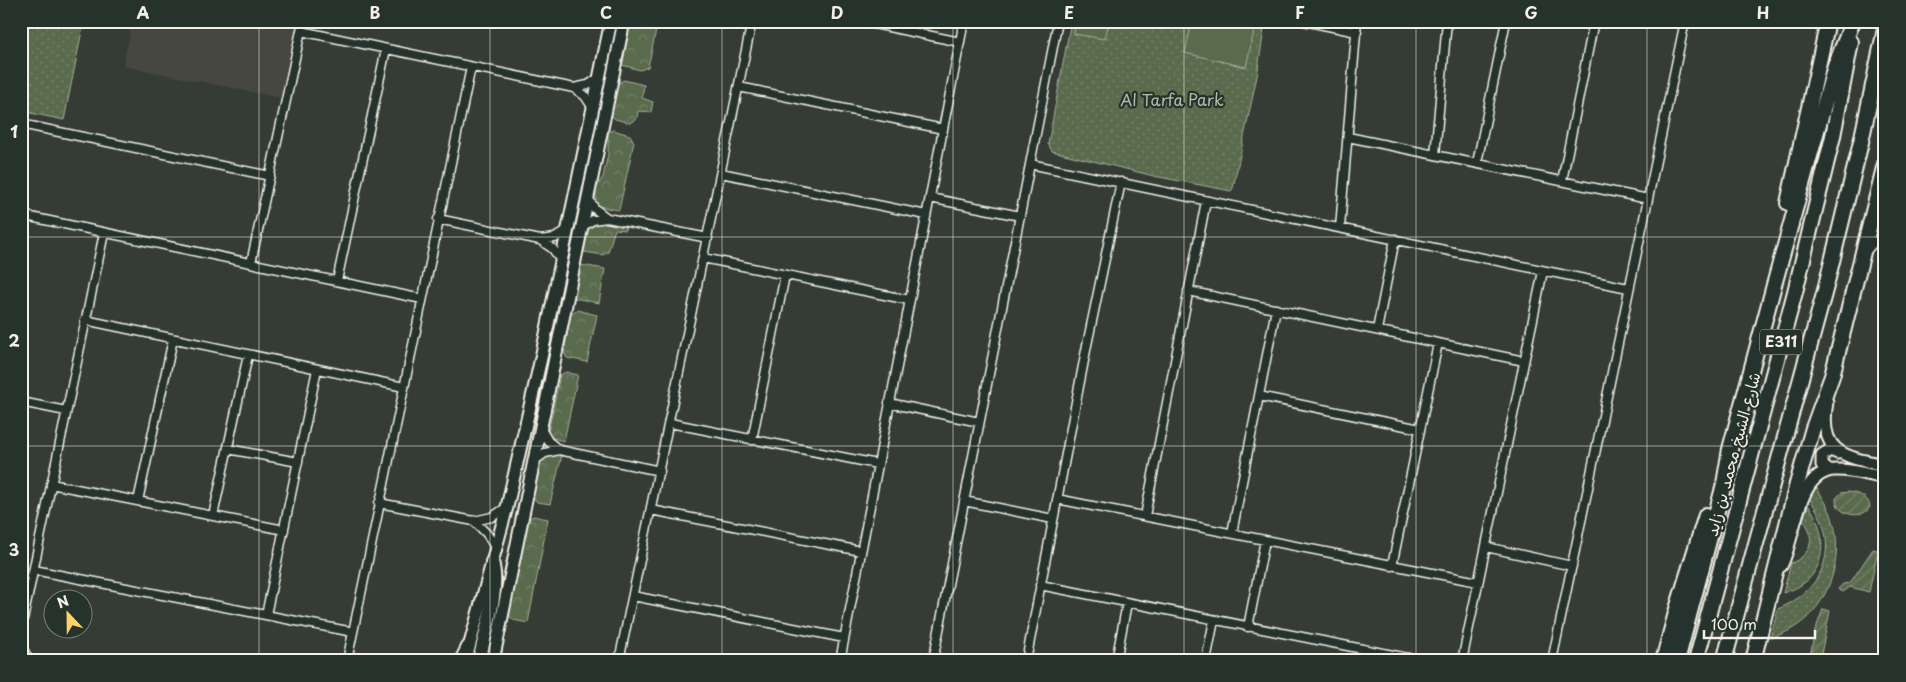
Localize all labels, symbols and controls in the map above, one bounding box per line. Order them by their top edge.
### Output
text: A [137,0,150,24]
text: B [370,0,381,24]
text: C [600,0,612,24]
text: D [831,0,843,24]
text: E [1064,0,1074,24]
text: F [1295,0,1305,24]
text: G [1524,0,1538,24]
text: H [1757,0,1769,24]
park label: Al Tarfa Park [1120,87,1224,111]
text: 1 [10,119,18,143]
text: 2 [8,328,20,352]
road number: E311 [1760,330,1802,354]
street label: شارع الشيخ محمد بن زايد [1699,369,1766,539]
text: 3 [9,537,19,561]
north arrow [42,590,92,640]
text: N [54,590,72,613]
scale bar [1704,607,1815,639]
text: 100 m [1711,612,1757,635]

